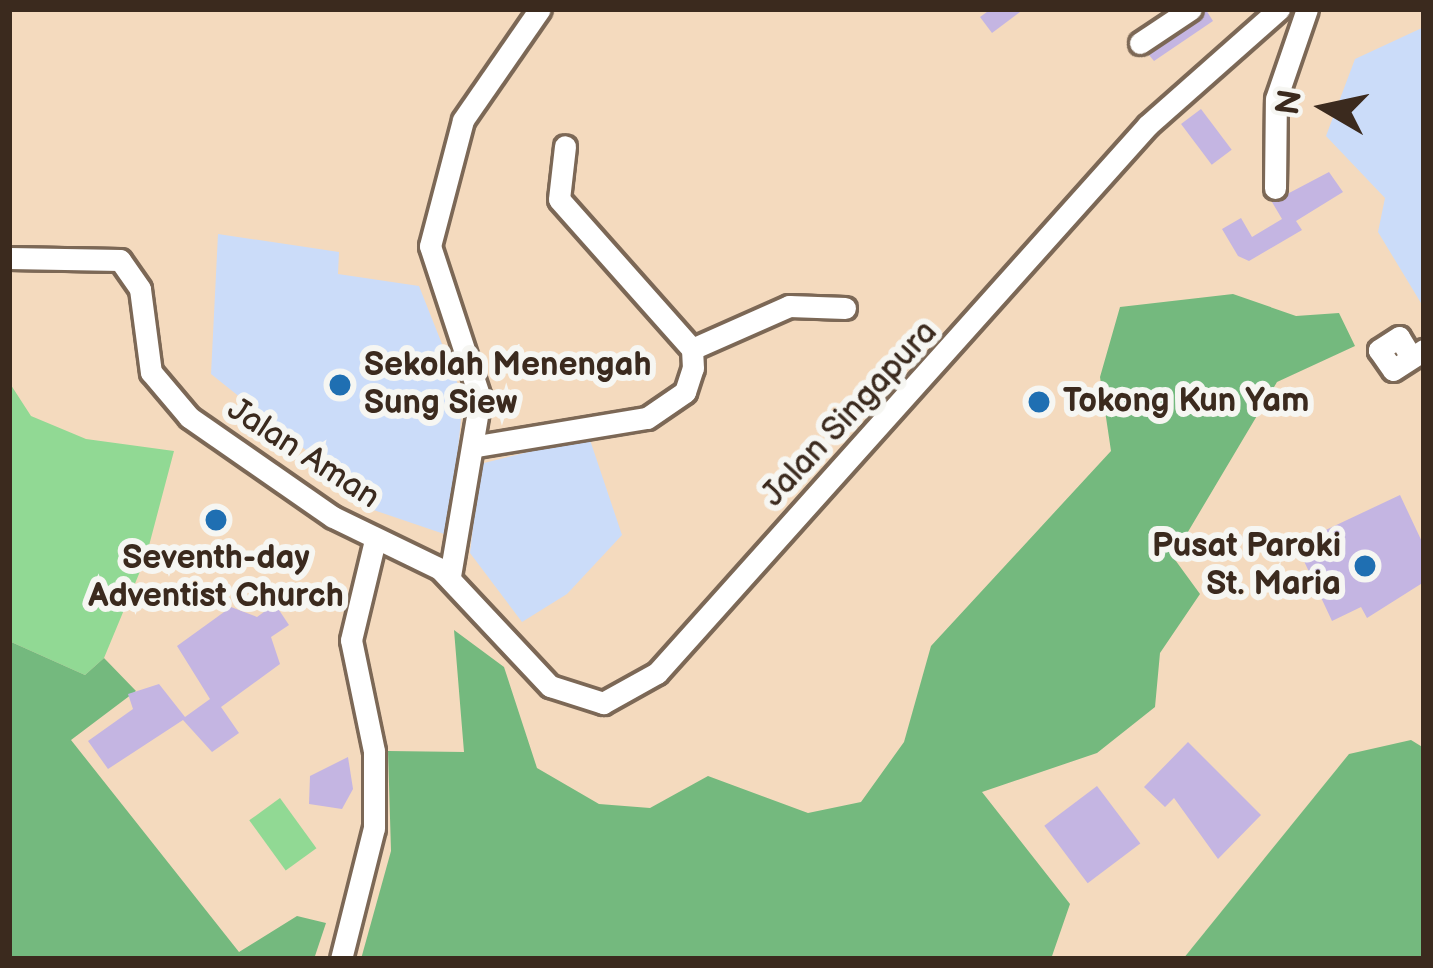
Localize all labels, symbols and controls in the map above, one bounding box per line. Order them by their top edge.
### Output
north arrow [1265,48,1385,168]
text: N [1268,87,1311,118]
street label: Jalan Singapura [754,313,946,515]
place label: Sekolah Menengah Sung Siew [364,346,651,424]
marker: Sekolah Menengah Sung Siew [327,372,353,398]
place label: Tokong Kun Yam [1063,382,1309,422]
marker: Tokong Kun Yam [1026,389,1052,415]
street label: Jalan Aman [220,390,386,518]
marker: Seventh-day Adventist Church [203,507,229,533]
place label: Pusat Paroki St. Maria [1152,527,1341,605]
place label: Seventh-day Adventist Church [88,539,344,617]
marker: Pusat Paroki St. Maria [1352,553,1378,579]

